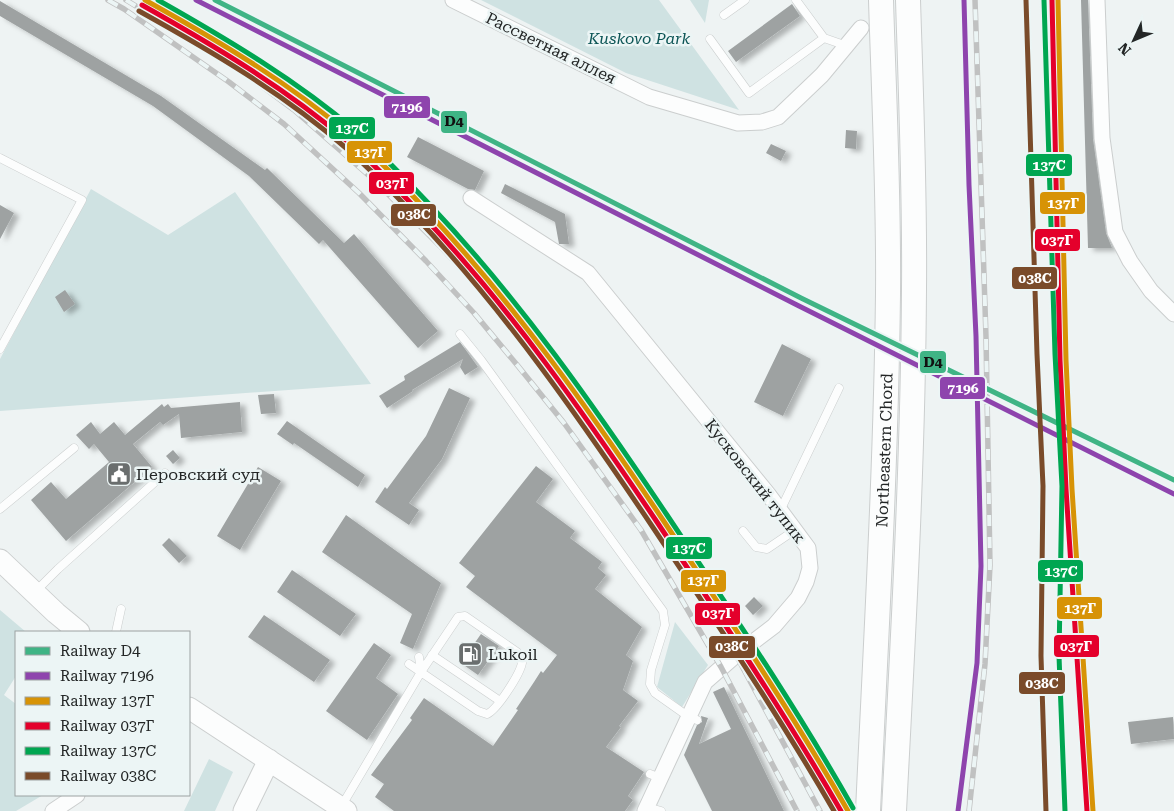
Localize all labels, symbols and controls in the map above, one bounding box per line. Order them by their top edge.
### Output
street label: Рассветная аллея [483,8,619,88]
north arrow [1109,15,1159,65]
park label: Kuskovo Park [587,29,690,48]
text: N [1115,39,1134,58]
line badge: 7196 [383,95,431,119]
text: 7196 [391,99,423,115]
line badge: D4 [440,110,468,134]
text: D4 [444,113,464,129]
line badge: 137С [328,116,376,140]
text: 137С [335,120,369,136]
line badge: 137Г [346,140,393,164]
text: 137Г [354,144,386,160]
line badge: 137С [1025,153,1073,177]
text: 137С [1032,157,1066,173]
line badge: 037Г [368,171,415,195]
text: 037Г [376,175,408,191]
line badge: 137Г [1039,191,1086,215]
text: 137Г [1047,195,1079,211]
line badge: 038С [390,203,437,227]
text: 038С [397,206,431,222]
line badge: 037Г [1034,228,1081,252]
text: 037Г [1041,232,1073,248]
line badge: 038С [1011,266,1058,290]
text: 038С [1018,270,1052,286]
line badge: D4 [919,350,947,374]
text: D4 [923,354,943,370]
street label: Northeastern Chord [872,373,896,528]
line badge: 7196 [939,376,986,400]
text: 7196 [947,380,979,396]
street label: Кусковский тупик [701,415,809,547]
public building icon: Перовский суд [106,461,132,487]
place label: Перовский суд [136,465,260,484]
line badge: 137С [665,536,713,560]
text: 137С [672,540,706,556]
line badge: 137С [1037,559,1084,583]
text: 137С [1044,563,1078,579]
line badge: 137Г [680,569,727,593]
text: 137Г [687,572,719,588]
line badge: 137Г [1056,596,1103,620]
text: 137Г [1064,600,1096,616]
line badge: 037Г [694,602,741,626]
text: 037Г [702,605,734,621]
legend [15,631,190,796]
line badge: 037Г [1053,634,1100,658]
line badge: 038С [708,635,756,659]
text: 038С [715,638,749,654]
text: 037Г [1060,638,1092,654]
fuel station icon: Lukoil [457,641,483,667]
text: Railway D4 [60,642,141,660]
place label: Lukoil [488,645,537,664]
text: Railway 7196 [60,667,154,685]
line badge: 038С [1018,671,1066,695]
text: 038С [1025,675,1059,691]
text: Railway 137Г [60,692,155,710]
text: Railway 037Г [60,717,155,735]
text: Railway 137С [60,742,157,760]
text: Railway 038С [60,767,157,785]

